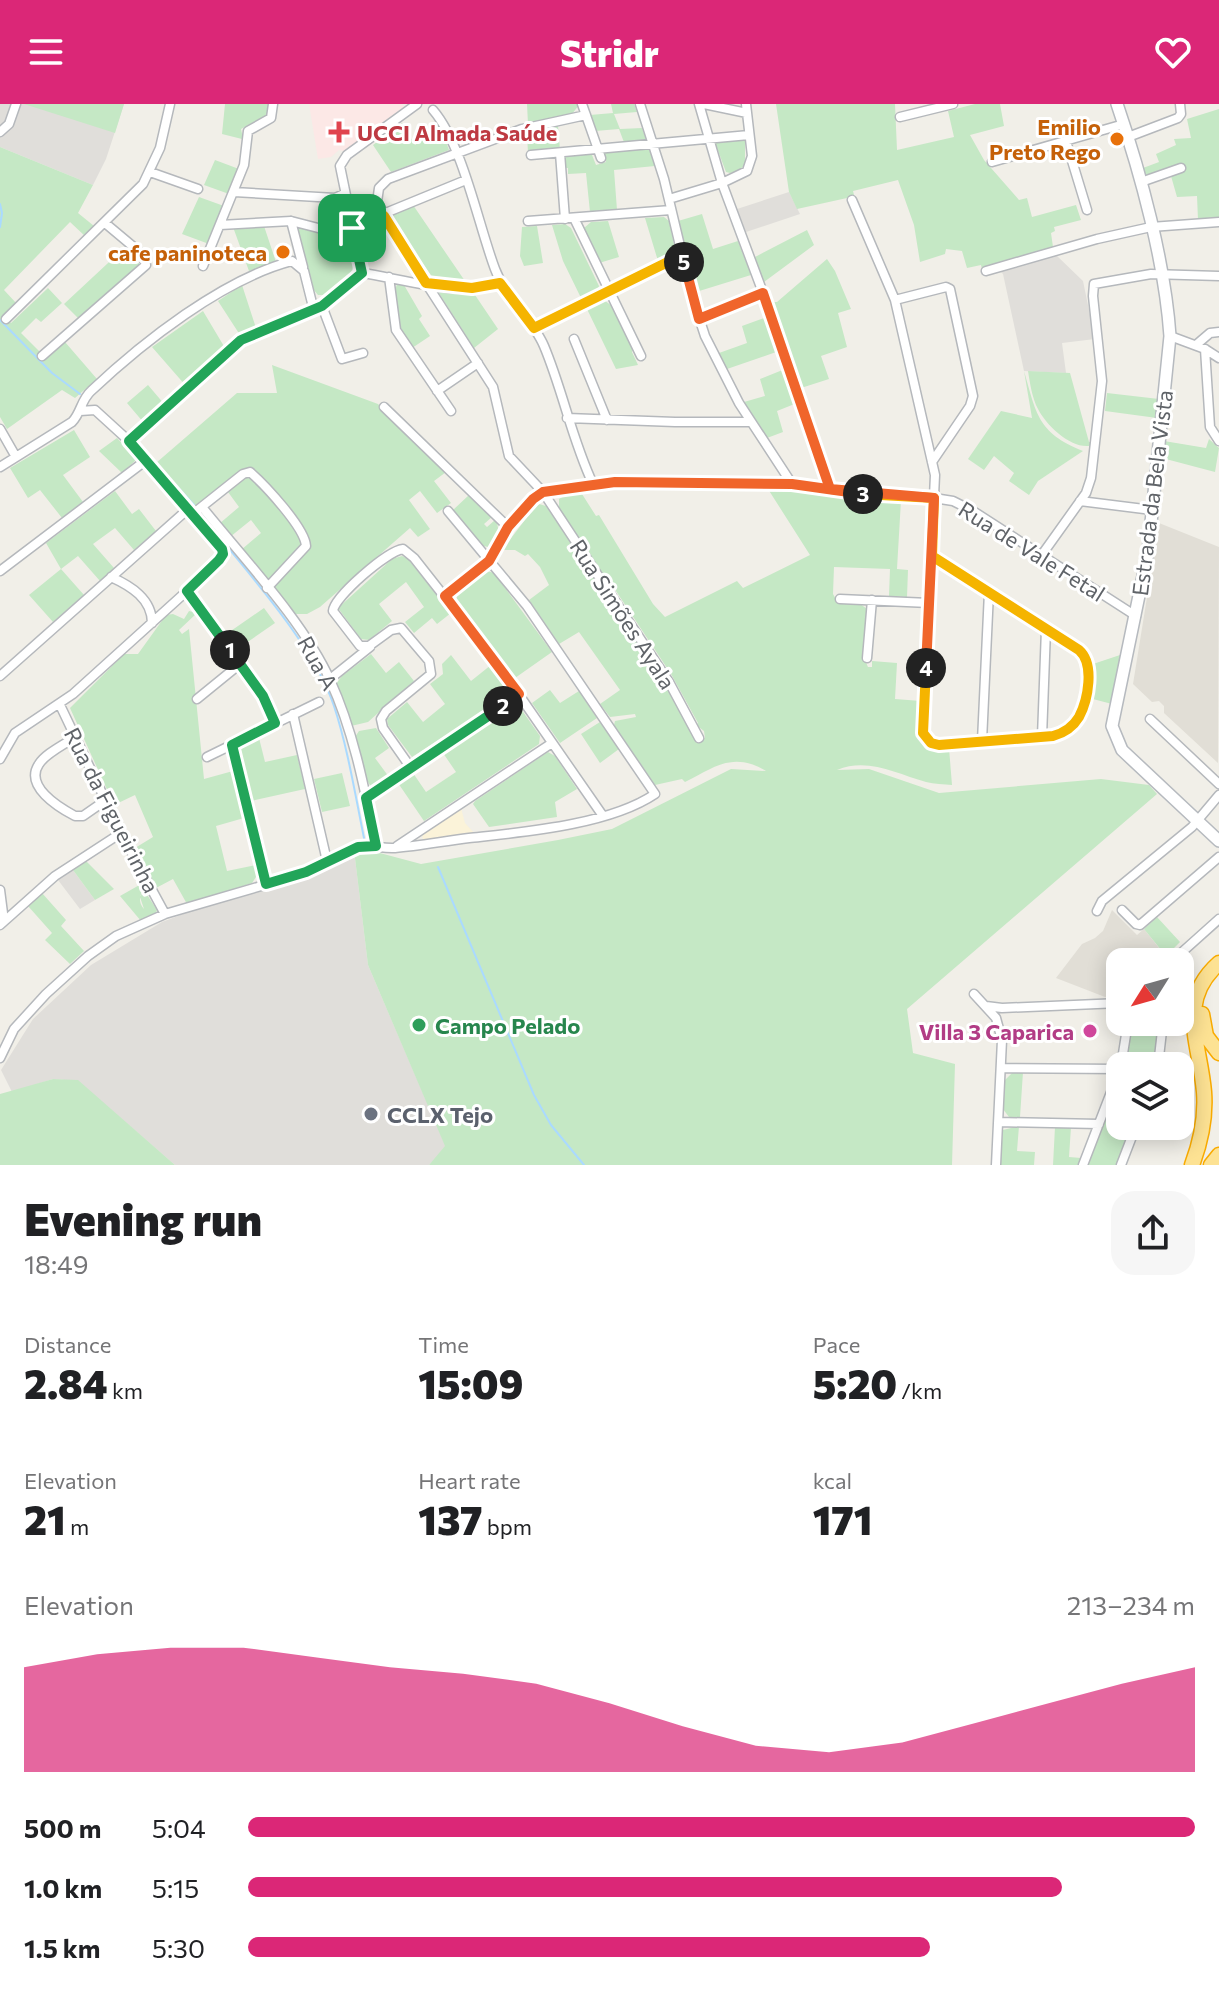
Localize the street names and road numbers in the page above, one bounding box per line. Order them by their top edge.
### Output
street label: Estrada da Bela Vista [1126,389,1178,597]
street label: Rua de Vale Fetal [954,495,1110,607]
street label: Rua Simões Ayala [564,534,682,694]
street label: Rua A [292,631,344,695]
street label: Rua da Figueirinha [59,723,165,897]

